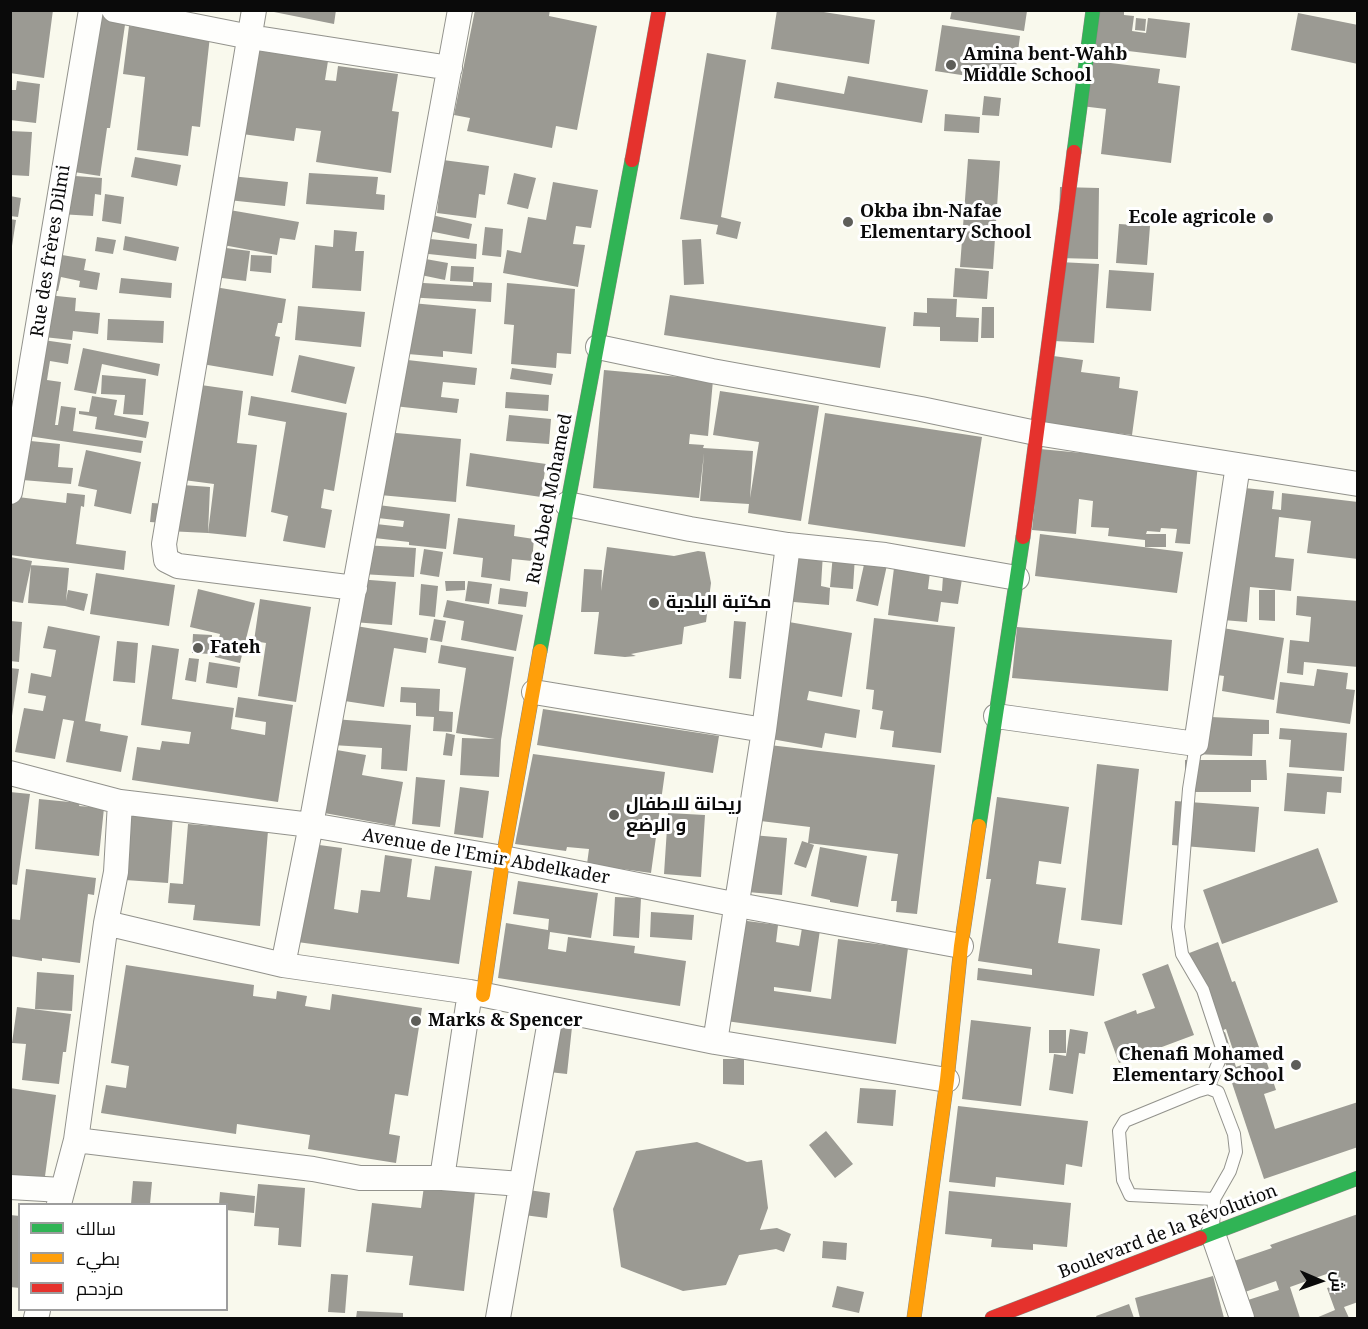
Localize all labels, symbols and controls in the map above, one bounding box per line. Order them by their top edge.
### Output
place label: Amina bent-Wahb Middle School [963,44,1128,86]
marker: Amina bent-Wahb Middle School [944,58,958,72]
street label: Rue des frères Dilmi [27,163,75,339]
place label: Okba ibn-Nafae Elementary School [860,201,1031,244]
place label: Ecole agricole [1129,207,1256,229]
marker: Ecole agricole [1261,211,1275,225]
marker: Okba ibn-Nafae Elementary School [841,215,855,229]
street label: Rue Abed Mohamed [523,412,577,586]
place label: مكتبة البلدية [666,592,771,614]
marker: مكتبة البلدية [647,596,661,610]
place label: Fateh [210,637,261,659]
marker: Fateh [191,641,205,655]
place label: ريحانة للاطفال و الرضع [626,794,742,836]
marker: ريحانة للاطفال و الرضع [607,808,621,822]
street label: Avenue de l'Emir Abdelkader [361,825,611,889]
place label: Marks & Spencer [428,1010,583,1032]
marker: Marks & Spencer [409,1014,423,1028]
place label: Chenafi Mohamed Elementary School [1113,1044,1284,1086]
marker: Chenafi Mohamed Elementary School [1289,1058,1303,1072]
street label: Boulevard de la Révolution [1056,1180,1280,1284]
legend [18,1203,228,1311]
text: سالك [76,1216,116,1240]
text: بطيء [76,1246,120,1270]
north arrow [1290,1251,1350,1311]
text: ش [1327,1271,1349,1292]
text: مزدحم [76,1276,124,1300]

